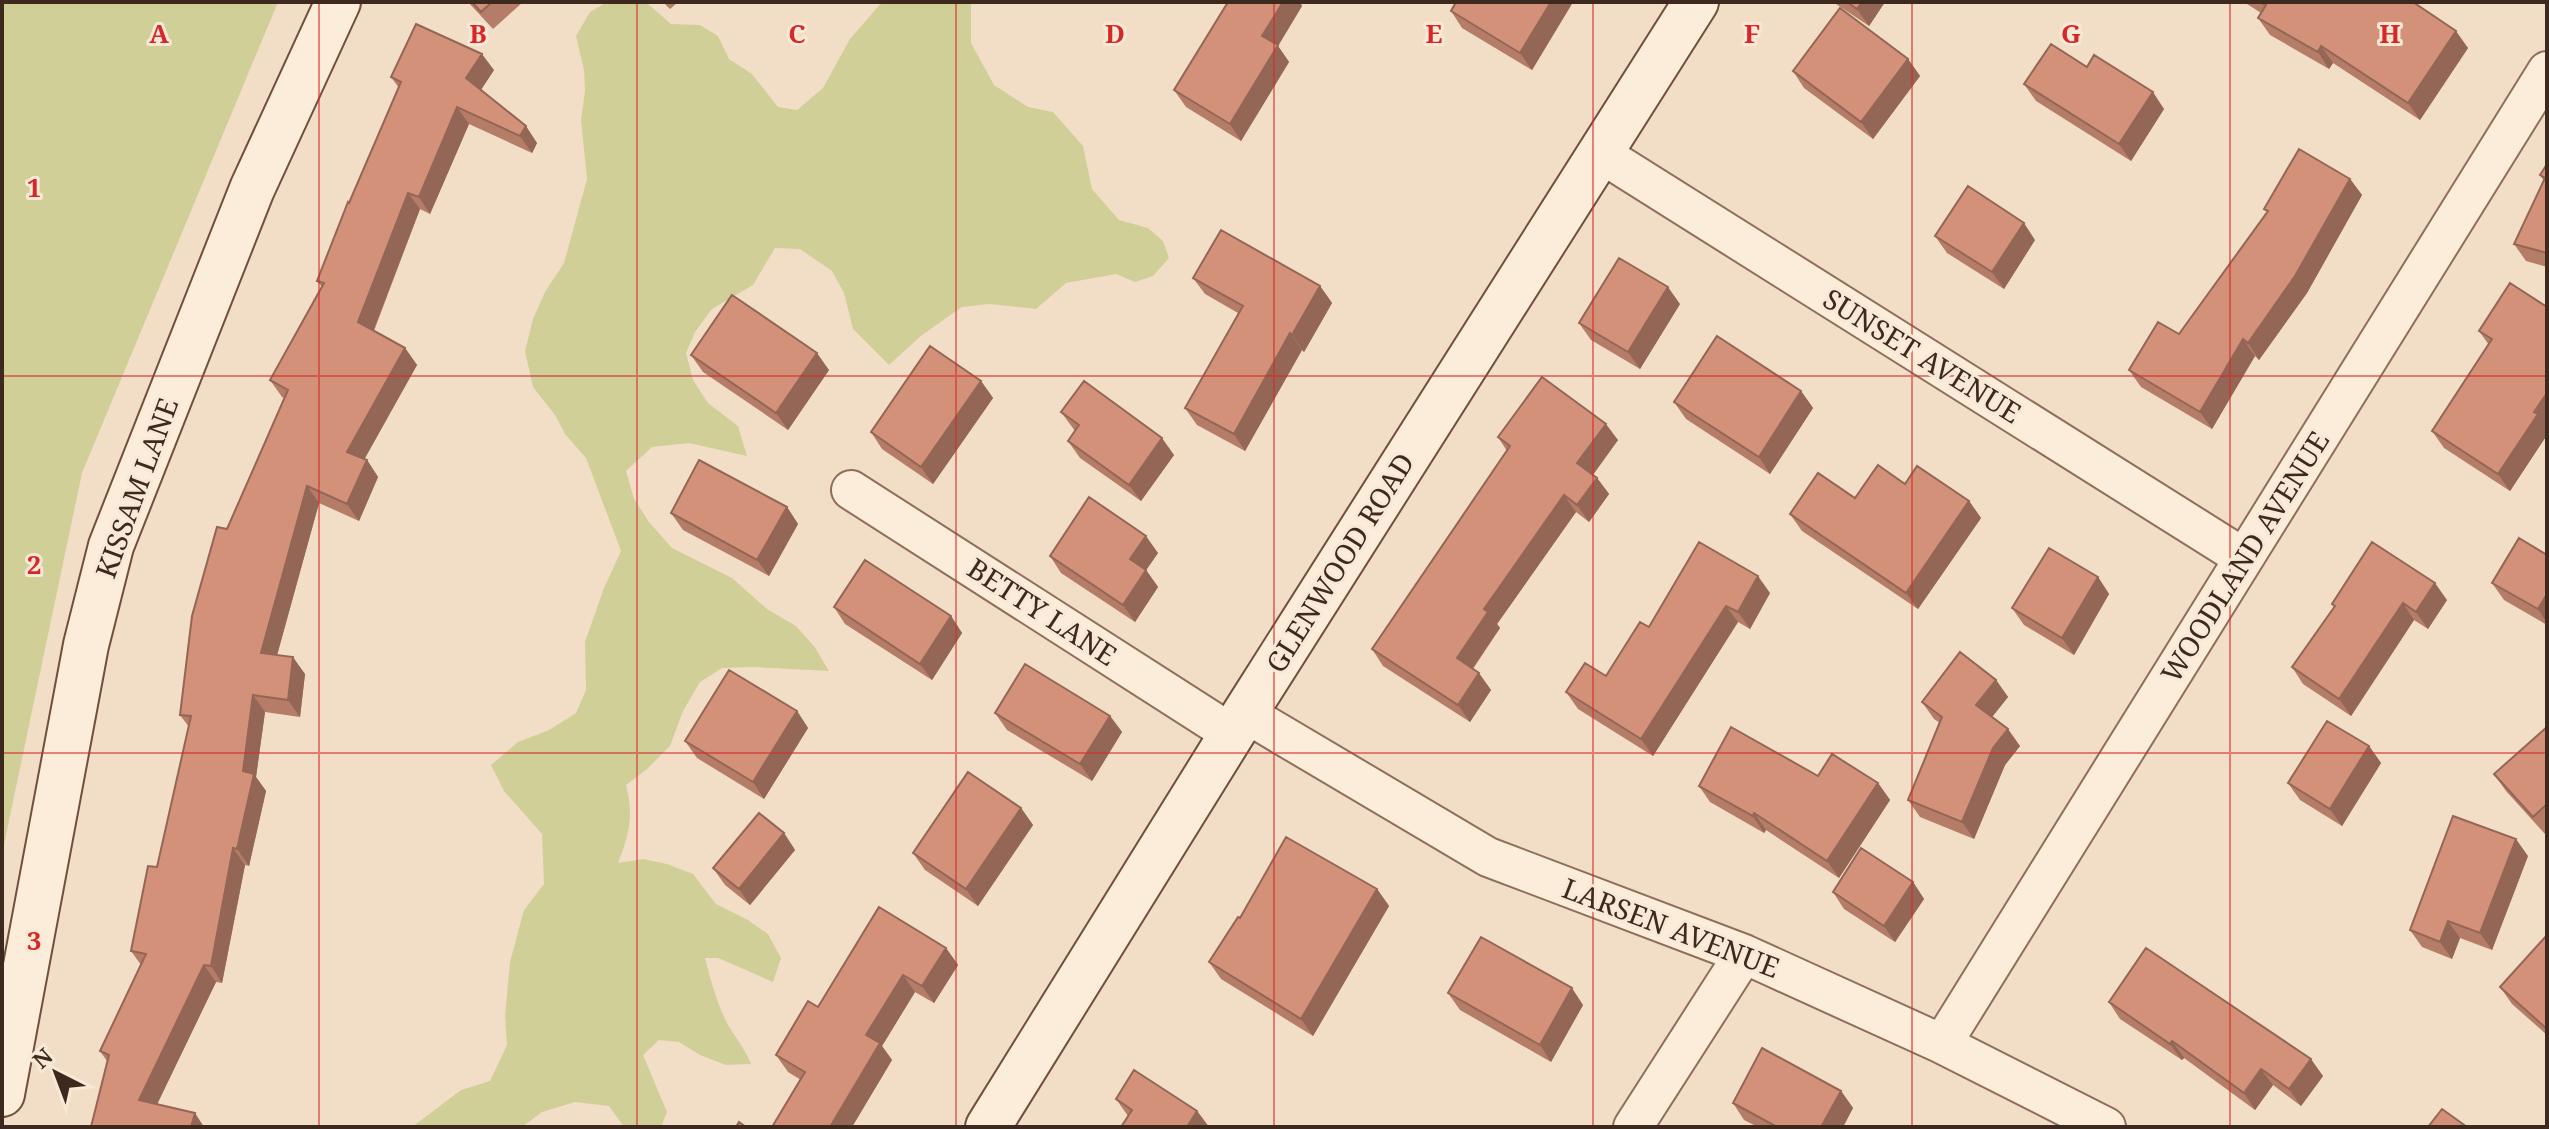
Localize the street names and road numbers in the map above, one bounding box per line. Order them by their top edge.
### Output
street label: SUNSET AVENUE [1816,279,2029,431]
street label: KISSAM LANE [86,392,186,583]
street label: WOODLAND AVENUE [2151,424,2337,689]
street label: GLENWOOD ROAD [1256,445,1422,680]
street label: BETTY LANE [961,549,1125,674]
street label: LARSEN AVENUE [1557,868,1785,986]

